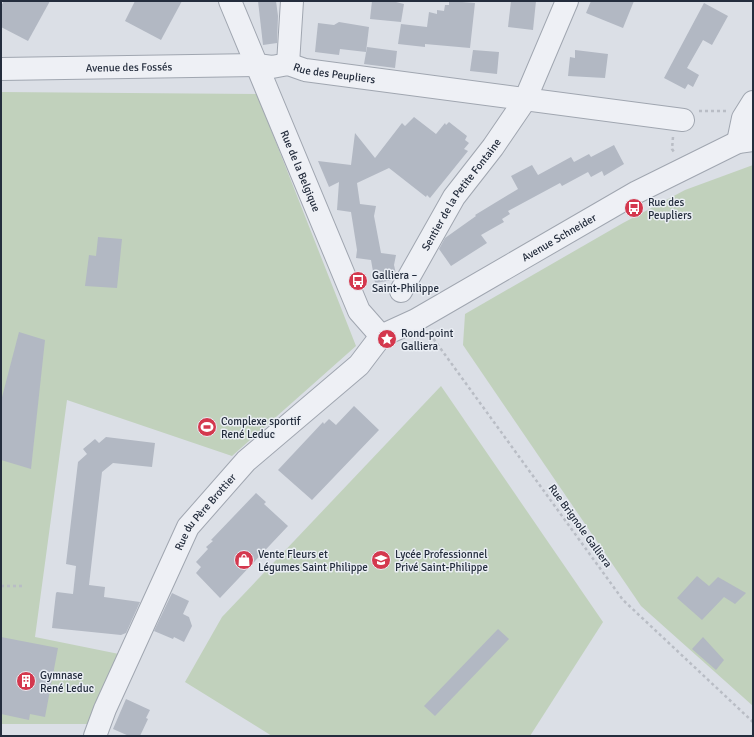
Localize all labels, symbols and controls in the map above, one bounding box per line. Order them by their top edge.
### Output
street label: Avenue des Fossés [86,60,173,74]
street label: Rue des Peupliers [292,60,376,86]
street label: Rue de la Belgique [278,128,323,213]
street label: Sentier de la Petite Fontaine [419,136,503,253]
place label: Rue des Peupliers [648,196,692,222]
bus stop icon: Rue des Peupliers [623,197,645,219]
street label: Avenue Schneider [519,211,599,264]
place label: Galliera – Saint-Philippe [372,269,439,295]
bus stop icon: Galliera – Saint-Philippe [347,270,369,292]
place label: Rond-point Galliera [401,327,453,353]
place icon: Rond-point Galliera [376,328,398,350]
place label: Complexe sportif René Leduc [221,415,302,441]
sports icon: Complexe sportif René Leduc [196,416,218,438]
street label: Rue du Père Brottier [172,471,239,552]
street label: Rue Brignole Galliera [545,482,615,570]
place label: Vente Fleurs et Légumes Saint Philippe [258,548,368,574]
place label: Lycée Professionnel Privé Saint-Philippe [395,548,488,574]
shop icon: Vente Fleurs et Légumes Saint Philippe [233,549,255,571]
school or university icon: Lycée Professionnel Privé Saint-Philippe [370,549,392,571]
place label: Gymnase René Leduc [40,669,94,695]
building icon: Gymnase René Leduc [15,670,37,692]

